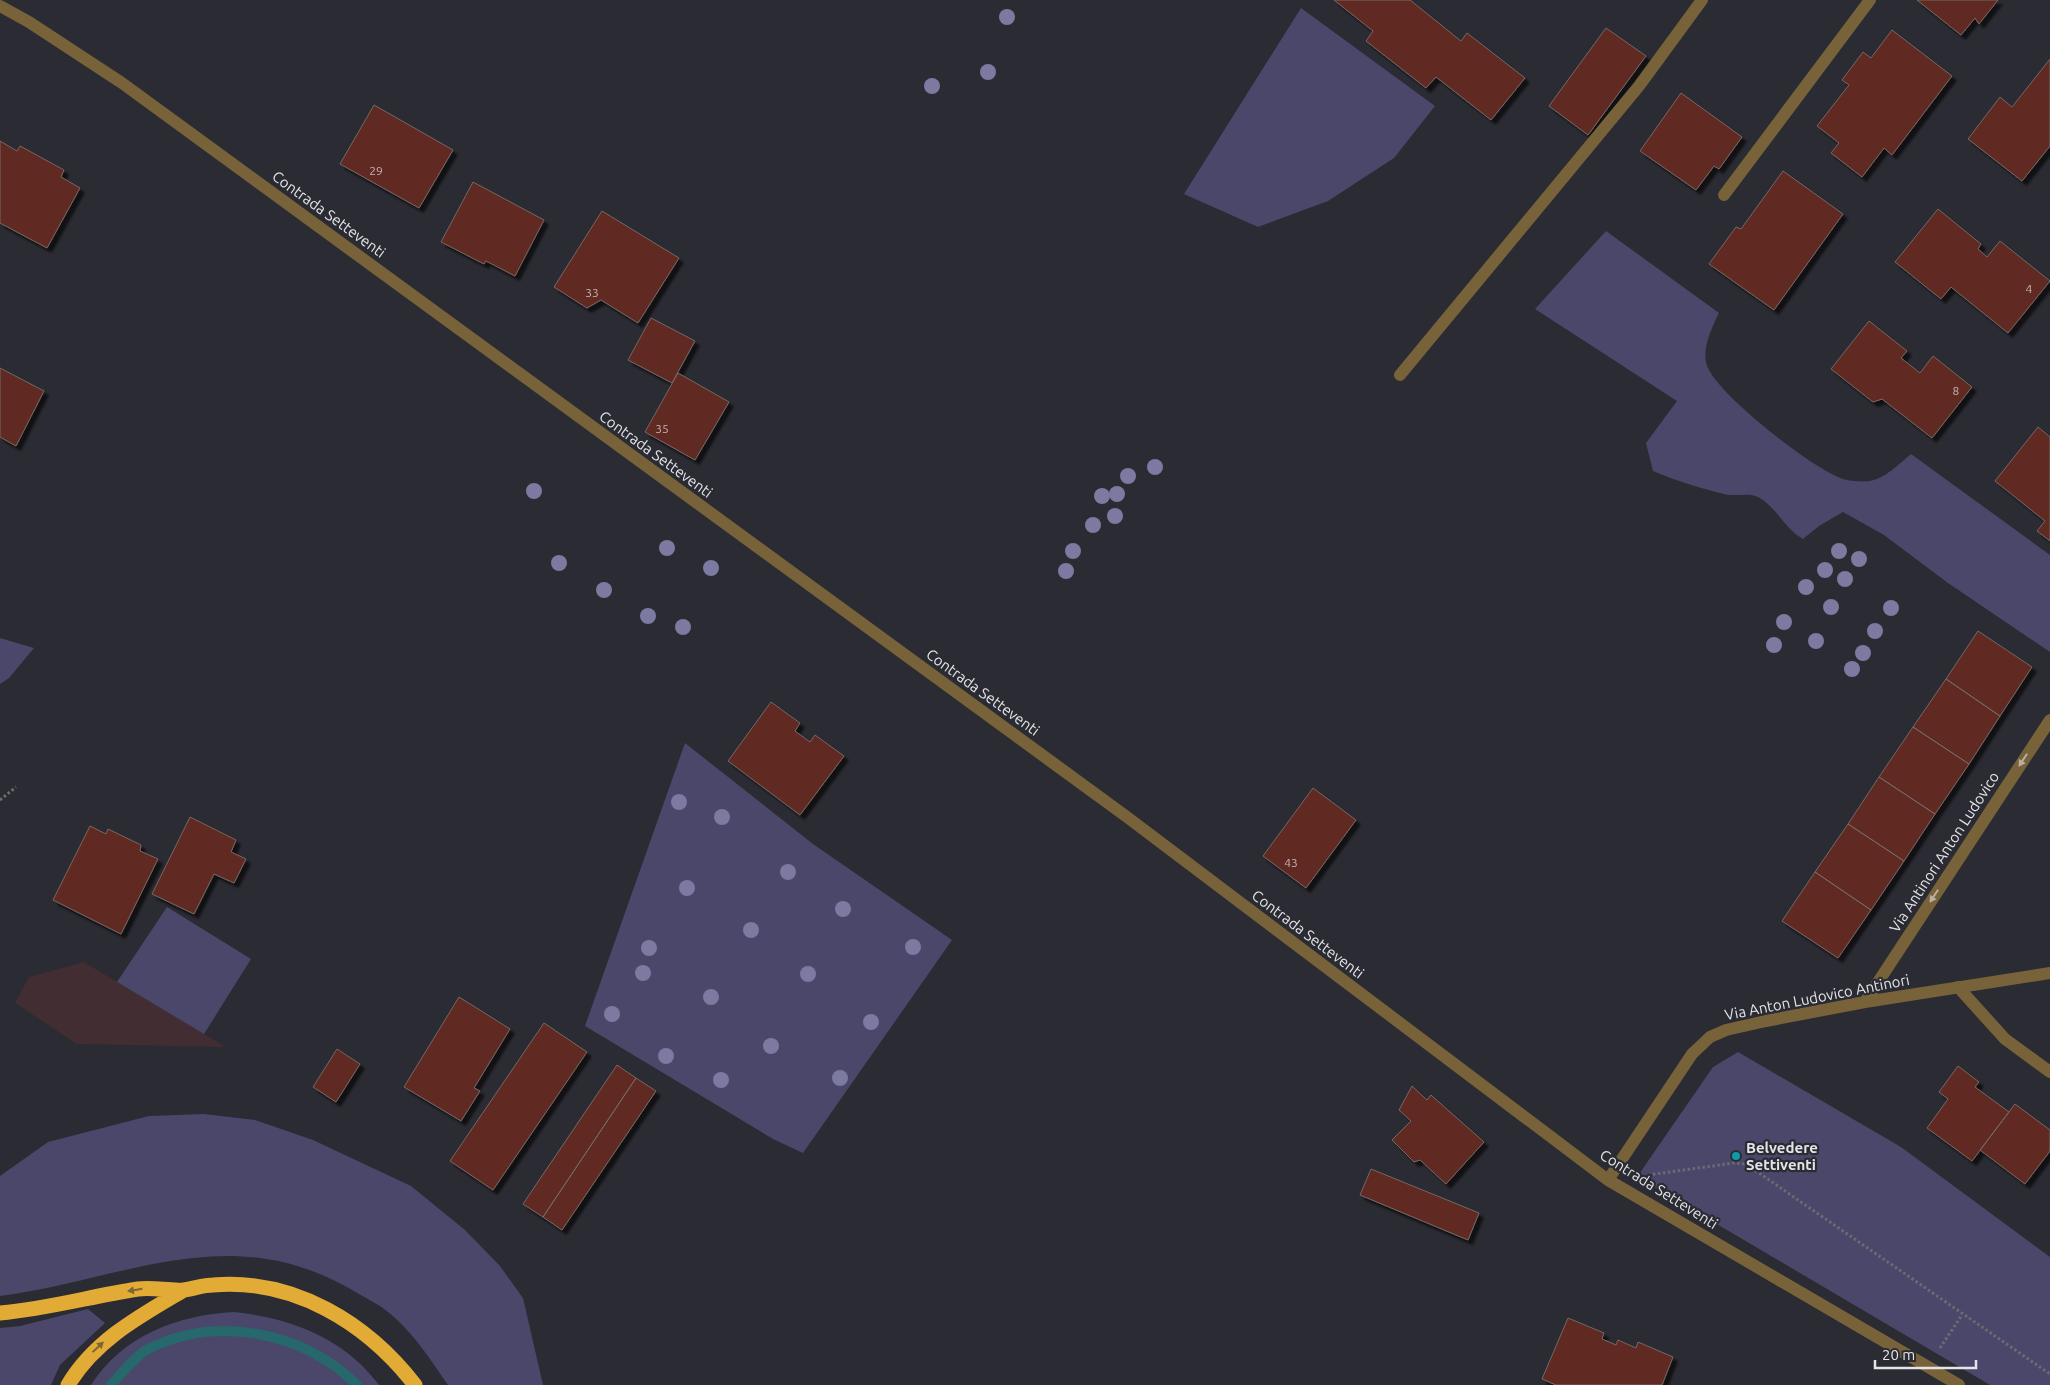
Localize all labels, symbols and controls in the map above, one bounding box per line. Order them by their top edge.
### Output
house number: 29 [369,164,383,177]
street label: Contrada Setteventi [269,167,389,261]
house number: 4 [2026,282,2033,295]
house number: 33 [585,286,599,299]
house number: 8 [1953,384,1960,397]
street label: Contrada Setteventi [596,407,716,501]
house number: 35 [655,422,669,435]
street label: Contrada Setteventi [923,645,1043,739]
one-way arrow [2018,754,2028,767]
street label: Via Antinori Anton Ludovico [1886,768,2002,936]
house number: 43 [1284,856,1298,869]
street label: Contrada Setteventi [1249,886,1367,982]
one-way arrow [1929,890,1939,903]
street label: Via Anton Ludovico Antinori [1723,971,1911,1023]
place label: Belvedere Settiventi [1746,1139,1818,1173]
street label: Contrada Setteventi [1597,1146,1721,1232]
marker: Belvedere Settiventi [1730,1150,1742,1162]
one-way arrow [127,1286,143,1294]
scale bar [1875,1338,1976,1370]
one-way arrow [92,1341,104,1353]
text: 20 m [1882,1346,1915,1363]

